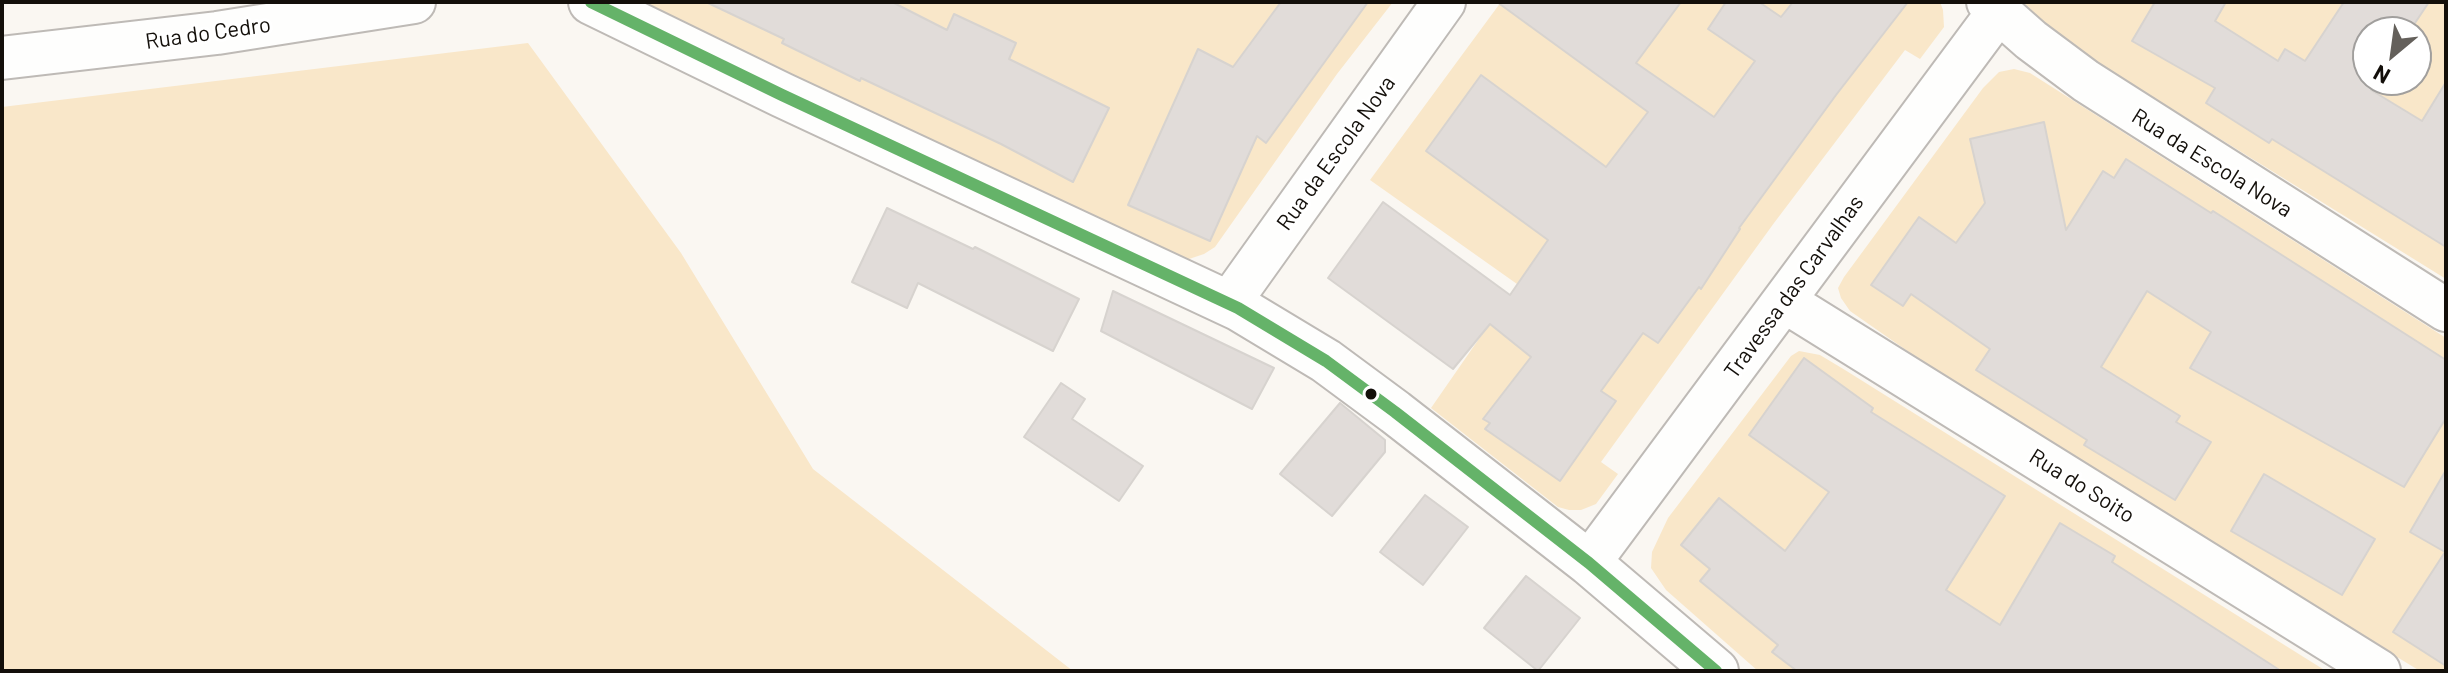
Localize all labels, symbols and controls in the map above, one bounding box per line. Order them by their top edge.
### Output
street label: Rua do Cedro [144,11,272,55]
north arrow [2352,16,2432,96]
text: N [2369,60,2394,90]
street label: Rua da Escola Nova [1271,71,1401,235]
street label: Rua da Escola Nova [2127,103,2297,223]
street label: Travessa das Carvalhas [1719,190,1869,384]
unlabelled marker [1363,386,1379,402]
street label: Rua do Soito [2024,443,2140,529]

